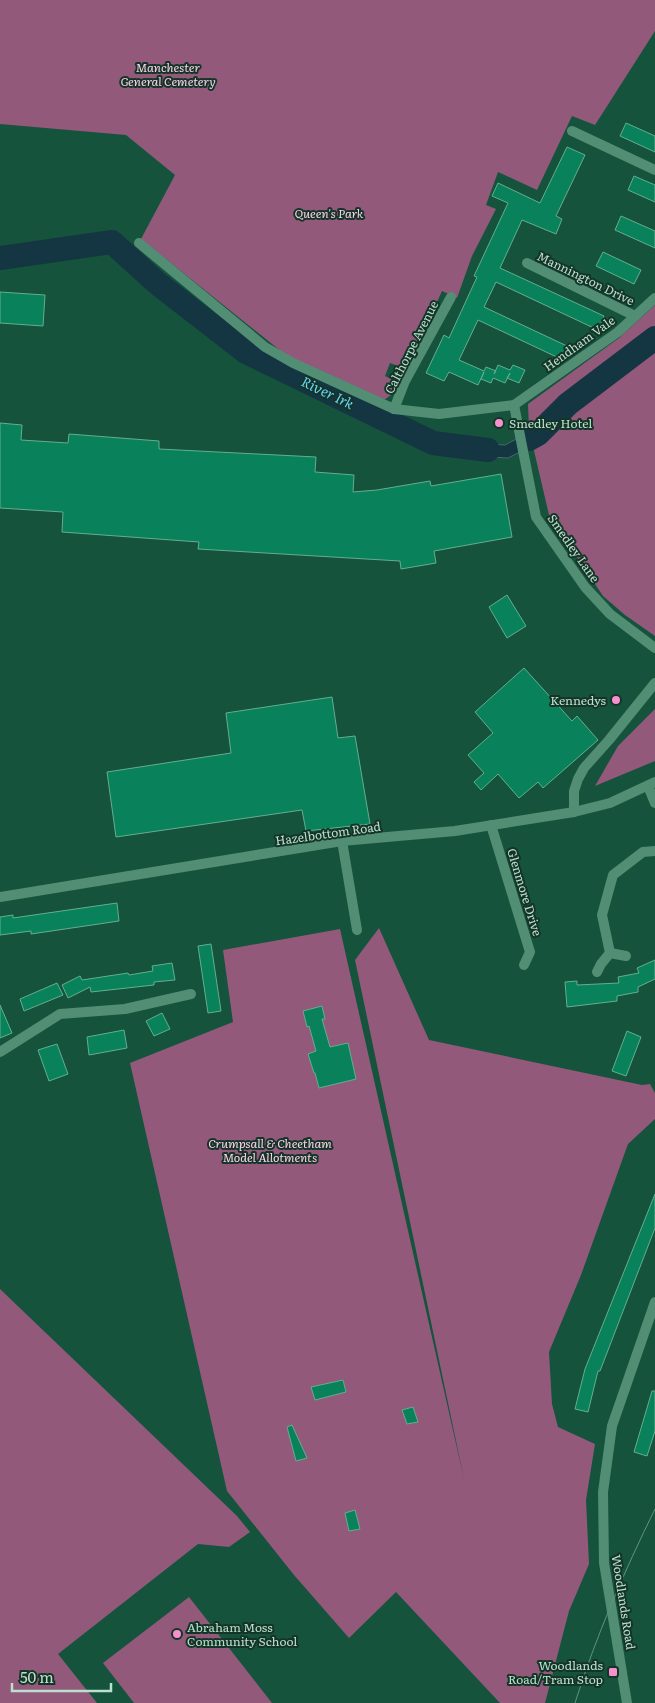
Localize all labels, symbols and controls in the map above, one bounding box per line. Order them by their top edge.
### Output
park label: Manchester General Cemetery [120,58,216,90]
park label: Queen's Park [295,204,364,222]
street label: Mannington Drive [534,247,638,309]
street label: Calthorpe Avenue [380,297,442,397]
street label: Hendham Vale [540,311,618,375]
water label: River Irk [298,371,358,413]
place label: Smedley Hotel [509,414,592,432]
marker: Smedley Hotel [493,417,505,429]
street label: Smedley Lane [544,510,604,586]
place label: Kennedys [550,691,607,709]
marker: Kennedys [610,694,622,706]
street label: Hazelbottom Road [274,817,383,849]
street label: Glenmore Drive [503,846,547,938]
park label: Crumpsall & Cheetham Model Allotments [208,1134,332,1166]
street label: Woodlands Road [608,1553,640,1651]
place label: Abraham Moss Community School [187,1618,297,1650]
marker: Abraham Moss Community School [171,1628,183,1640]
place label: Woodlands Road/Tram Stop [508,1656,604,1688]
scale bar [12,1660,111,1692]
text: 50 m [20,1665,54,1688]
marker: Woodlands Road/Tram Stop [607,1666,619,1678]

